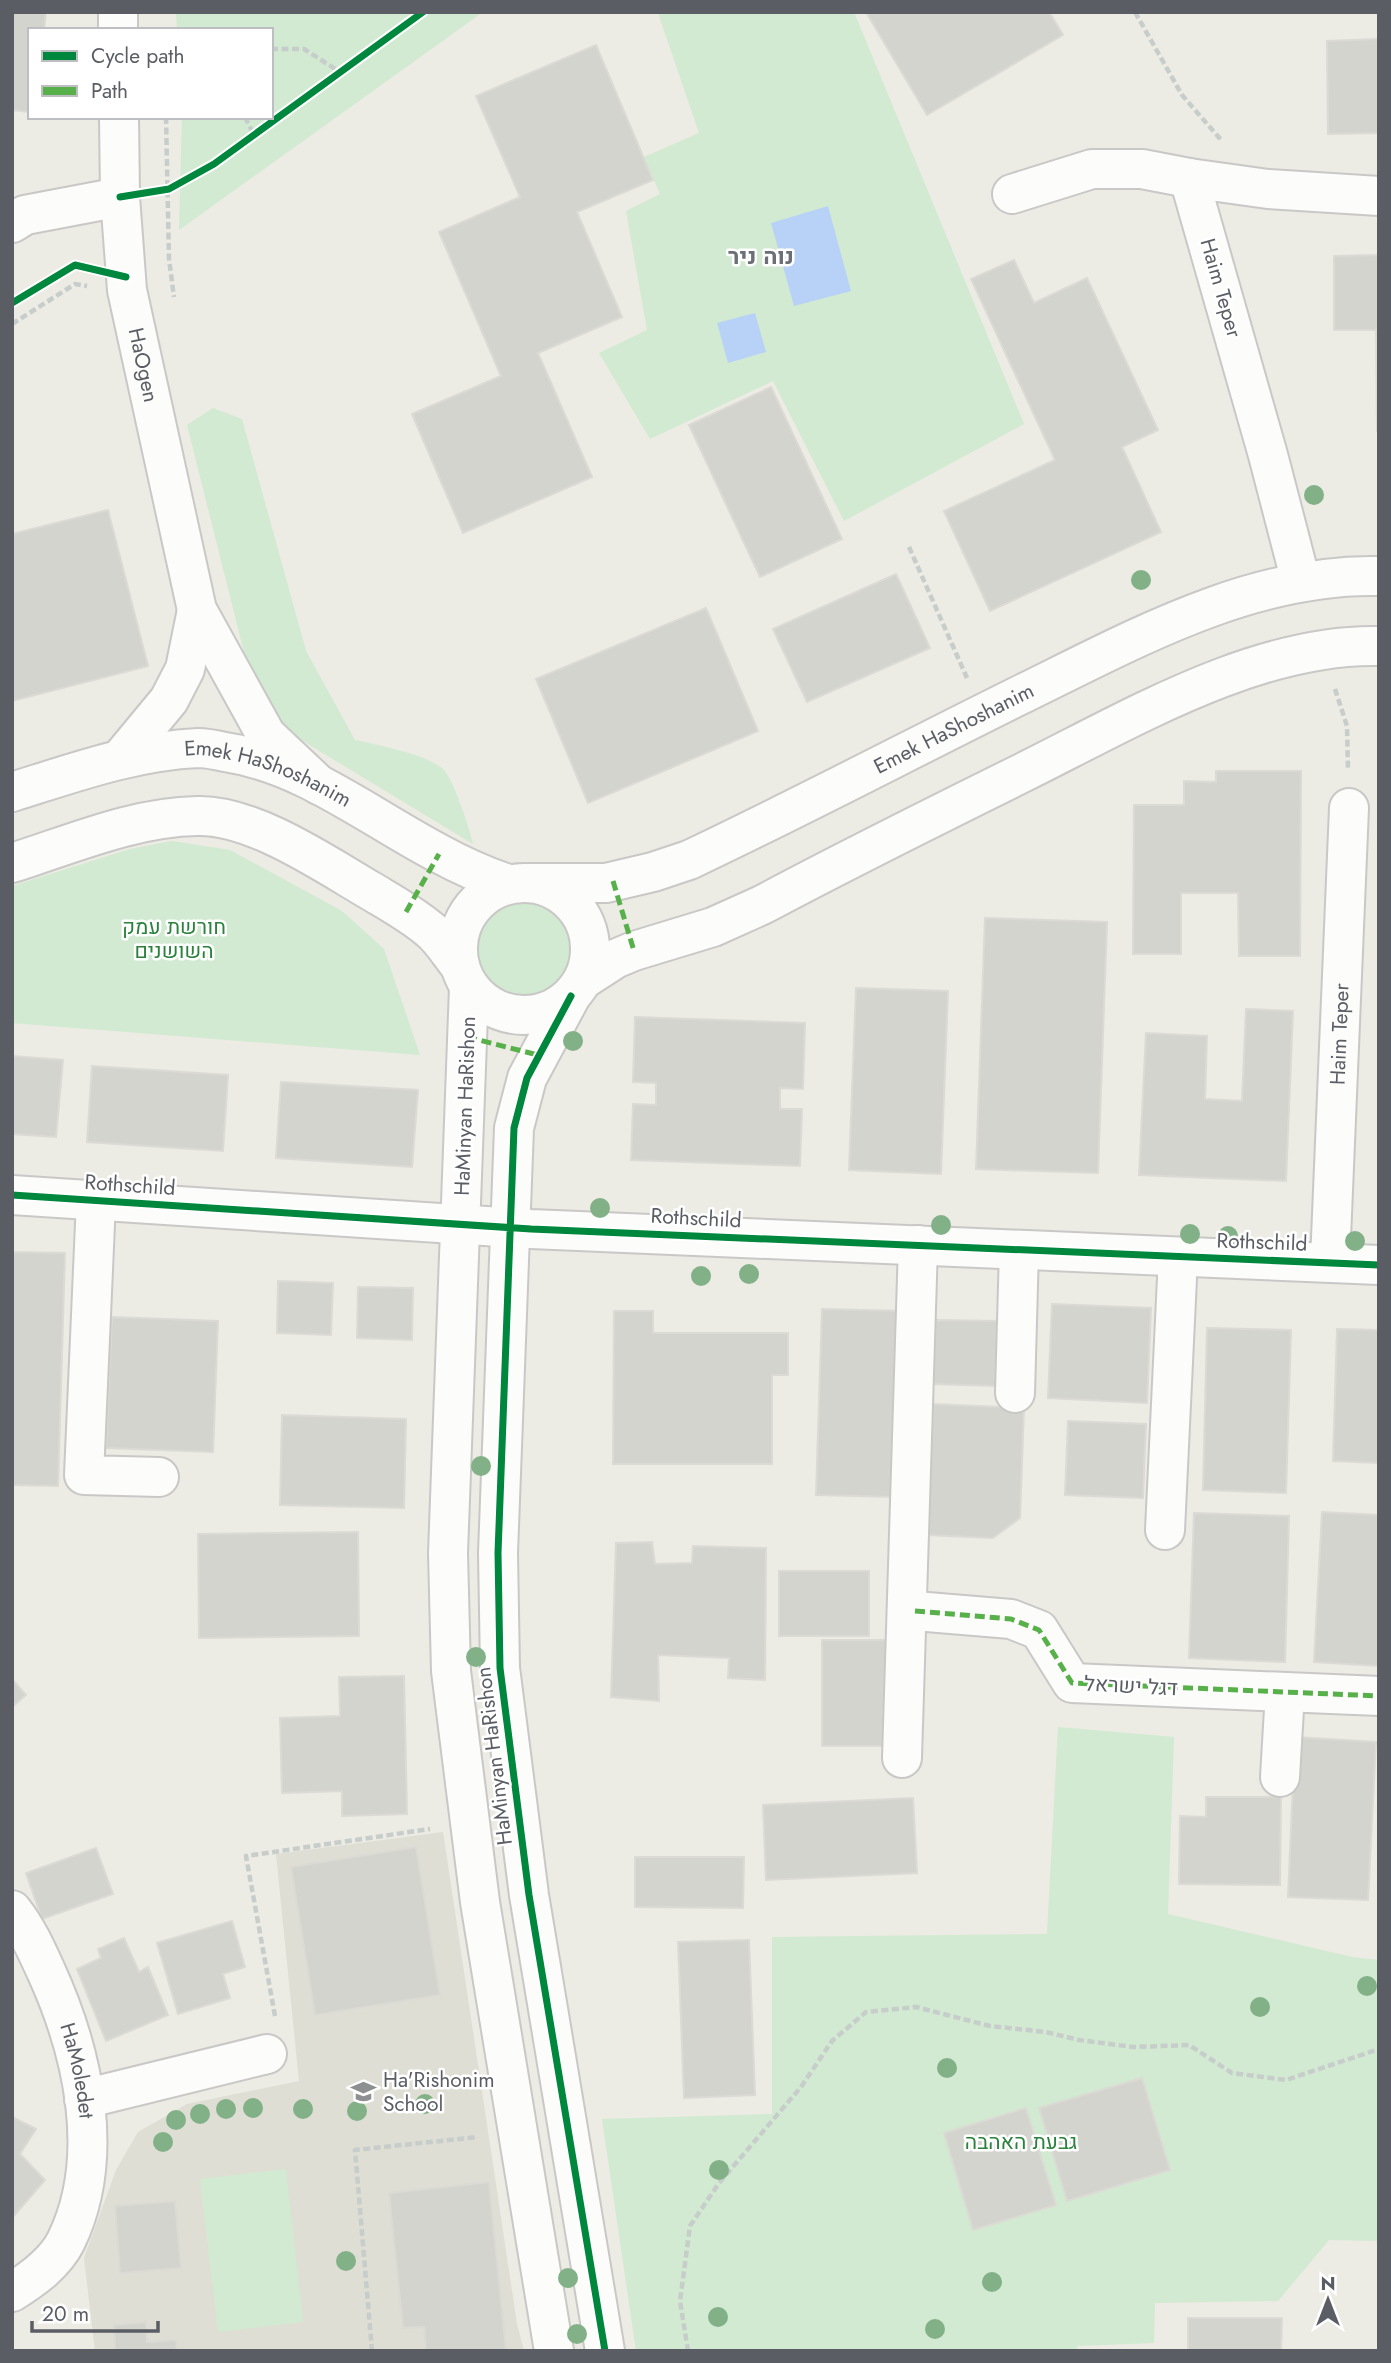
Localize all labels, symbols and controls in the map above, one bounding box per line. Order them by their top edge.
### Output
legend [28,28,273,119]
text: Cycle path [91,41,184,71]
text: Path [91,76,128,106]
street label: Haim Teper [1193,235,1250,342]
district label: נוה ניר [728,239,794,273]
street label: HaOgen [121,325,166,405]
street label: Emek HaShoshanim [868,676,1039,781]
street label: Emek HaShoshanim [183,733,357,814]
park label: חורשת עמק השושנים [122,912,226,966]
street label: Haim Teper [1322,982,1357,1086]
street label: HaMinyan HaRishon [447,1016,483,1196]
street label: Rothschild [84,1167,176,1203]
street label: Rothschild [650,1201,742,1235]
street label: Rothschild [1216,1225,1308,1259]
street label: HaMinyan HaRishon [468,1665,520,1847]
street label: דגל ישראל [1083,1669,1179,1703]
street label: HaMoledet [52,2019,102,2120]
place label: Ha'Rishonim School [383,2065,495,2119]
school or university icon: Ha'Rishonim School [349,2078,377,2106]
park label: גבעת האהבה [965,2127,1077,2157]
north arrow [1293,2265,1363,2335]
text: N [1320,2270,1336,2297]
scale bar [32,2290,158,2334]
text: 20 m [42,2299,89,2329]

